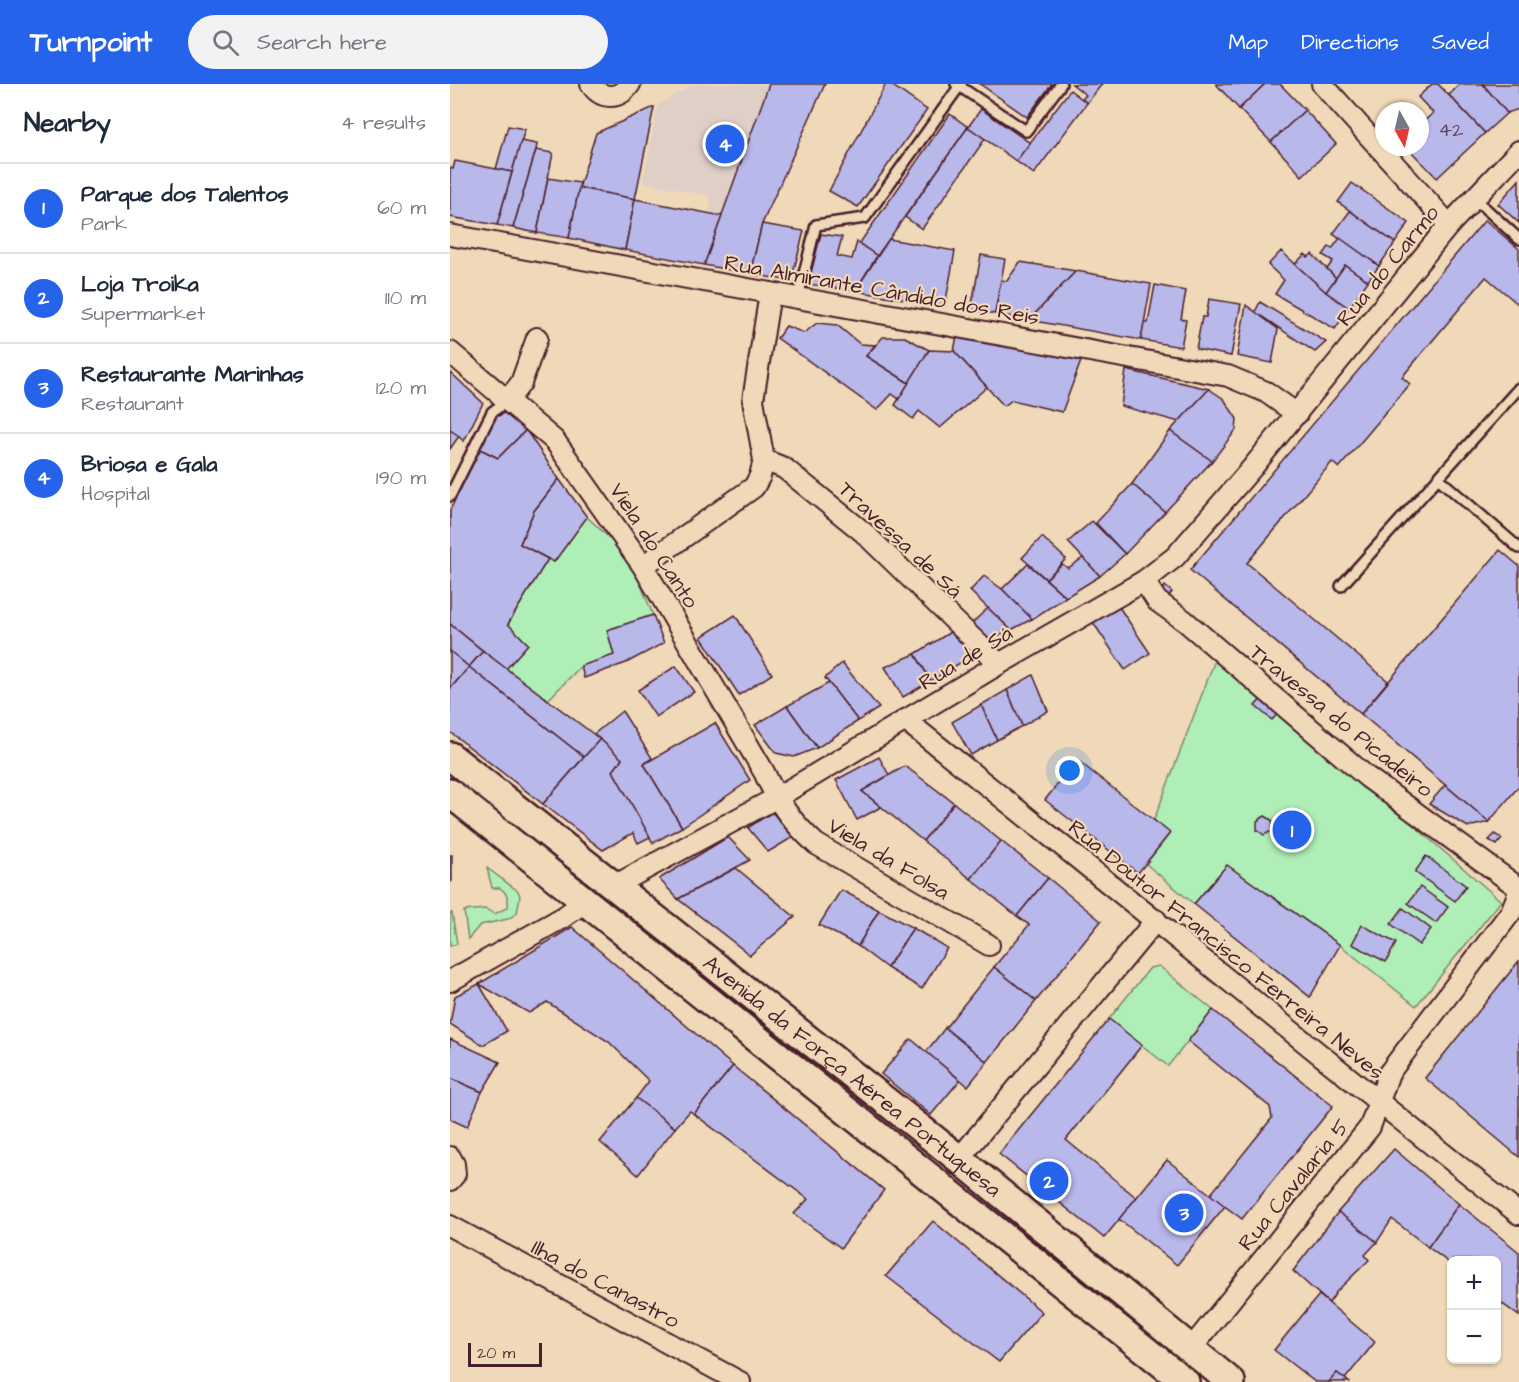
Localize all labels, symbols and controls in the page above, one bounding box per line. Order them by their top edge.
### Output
search box [188,15,608,69]
text: Turnpoint [30,23,152,62]
icon: search [209,26,242,59]
text: Search here [257,27,387,58]
text: Map [1228,28,1268,57]
text: Directions [1301,28,1399,57]
text: Saved [1432,28,1489,57]
north arrow [1375,102,1429,156]
text: Nearby [24,105,111,141]
text: 4 results [341,109,426,137]
house number: 42 [1438,116,1464,144]
pin: 4 [706,122,744,166]
text: Parque dos Talentos [81,179,289,210]
text: 1 [42,194,45,222]
text: 60 m [377,194,426,222]
street label: Rua do Carmo [1330,198,1447,333]
text: Park [81,210,127,238]
street label: Rua Almirante Cândido dos Reis [722,248,1042,333]
text: Loja Troika [81,269,199,300]
text: 2 [38,284,49,312]
text: 110 m [385,284,426,312]
text: Supermarket [81,300,205,328]
text: Restaurante Marinhas [81,359,304,390]
text: 3 [38,374,49,402]
text: 120 m [376,374,426,402]
text: Restaurant [81,390,184,418]
text: Briosa e Gala [81,449,217,480]
text: 4 [37,464,50,492]
text: 190 m [376,464,426,492]
street label: Travessa de Sá [831,474,969,606]
street label: Viela do Canto [602,477,706,615]
text: Hospital [81,480,150,508]
street label: Rua de Sá [913,618,1018,698]
street label: Travessa do Picadeiro [1243,637,1440,805]
your location [1055,756,1084,785]
pin: 1 [1272,808,1312,852]
street label: Viela da Folsa [821,811,955,908]
street label: Rua Doutor Francisco Ferreira Neves [1061,813,1391,1088]
street label: Avenida da Força Aérea Portuguesa [696,948,1008,1205]
street label: Rua Cavalaria 5 [1231,1112,1357,1258]
pin: 2 [1030,1158,1068,1204]
pin: 3 [1164,1190,1204,1236]
street label: Ilha do Canastro [526,1232,685,1337]
map controls [1447,1256,1501,1364]
button: + [1447,1256,1501,1310]
button: − [1447,1310,1501,1364]
scale bar [468,1340,542,1368]
text: 20 m [477,1342,515,1364]

